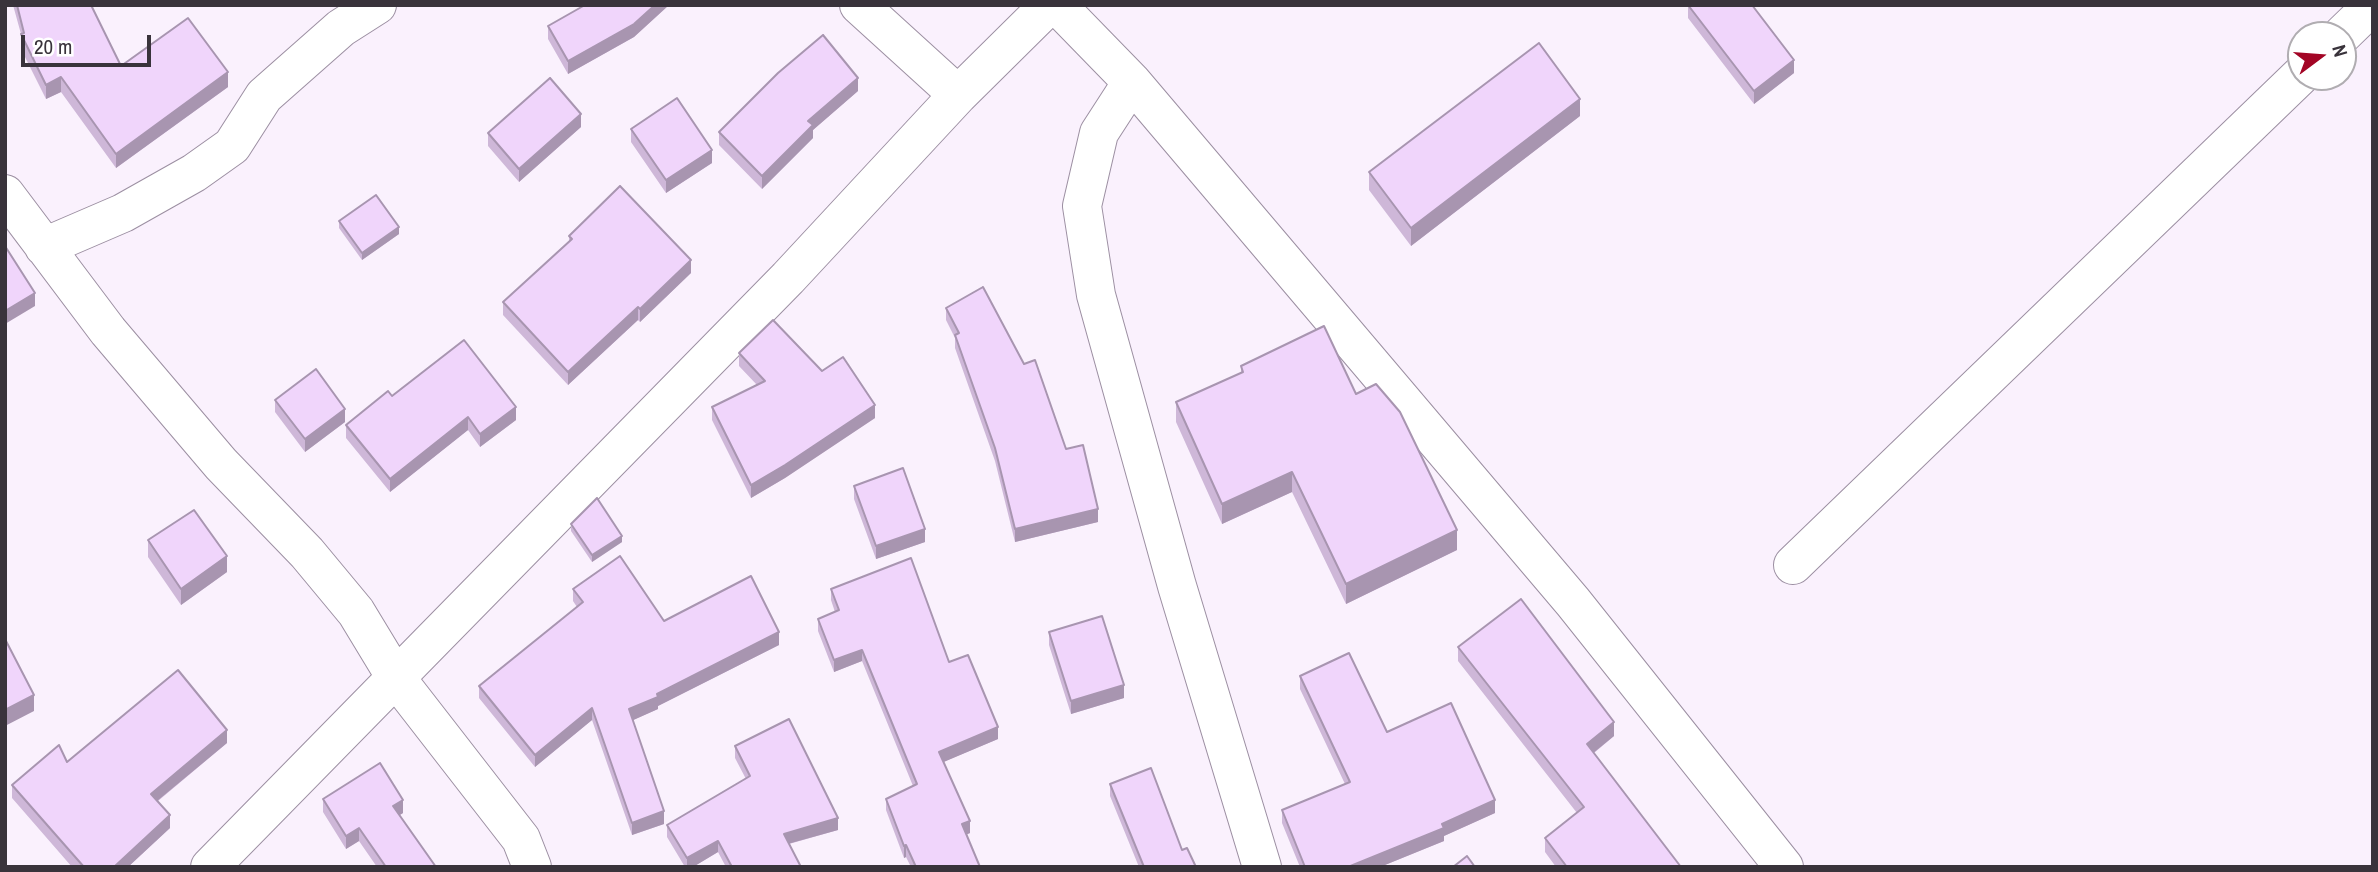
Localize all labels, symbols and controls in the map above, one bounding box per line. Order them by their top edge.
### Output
scale bar [24,21,154,65]
north arrow [2287,21,2357,91]
text: 20 m [34,32,72,61]
text: N [2326,42,2354,60]

